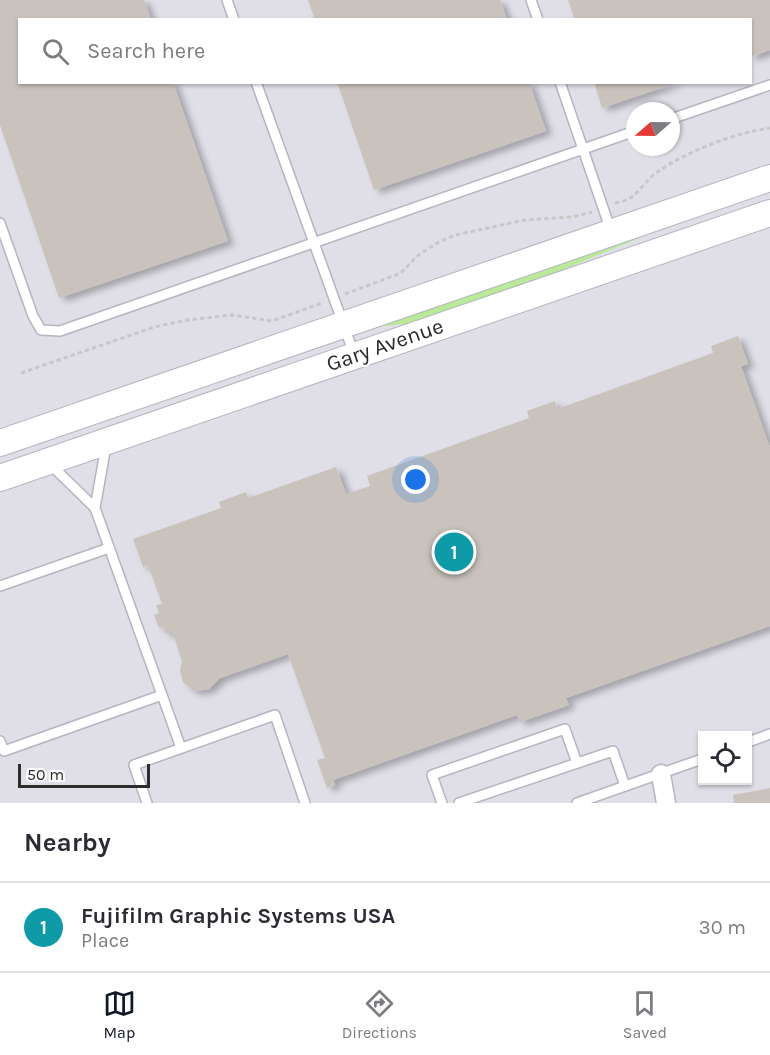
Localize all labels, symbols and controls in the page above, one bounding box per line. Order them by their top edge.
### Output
search box [18,18,752,84]
icon: search [39,35,72,68]
text: Search here [87,38,205,64]
north arrow [626,102,680,156]
street label: Gary Avenue [323,313,447,377]
your location [401,465,430,494]
pin: 1 [434,530,474,574]
map controls [698,731,752,785]
button: locate [698,731,752,785]
scale bar [18,761,150,788]
text: 50 m [27,765,64,784]
text: Nearby [24,827,111,858]
text: Fujifilm Graphic Systems USA [81,903,395,929]
text: 1 [40,916,47,939]
text: 30 m [699,916,746,939]
text: Place [81,929,129,952]
tab: Map [103,987,136,1042]
tab: Directions [342,987,417,1042]
tab: Saved [623,987,667,1042]

